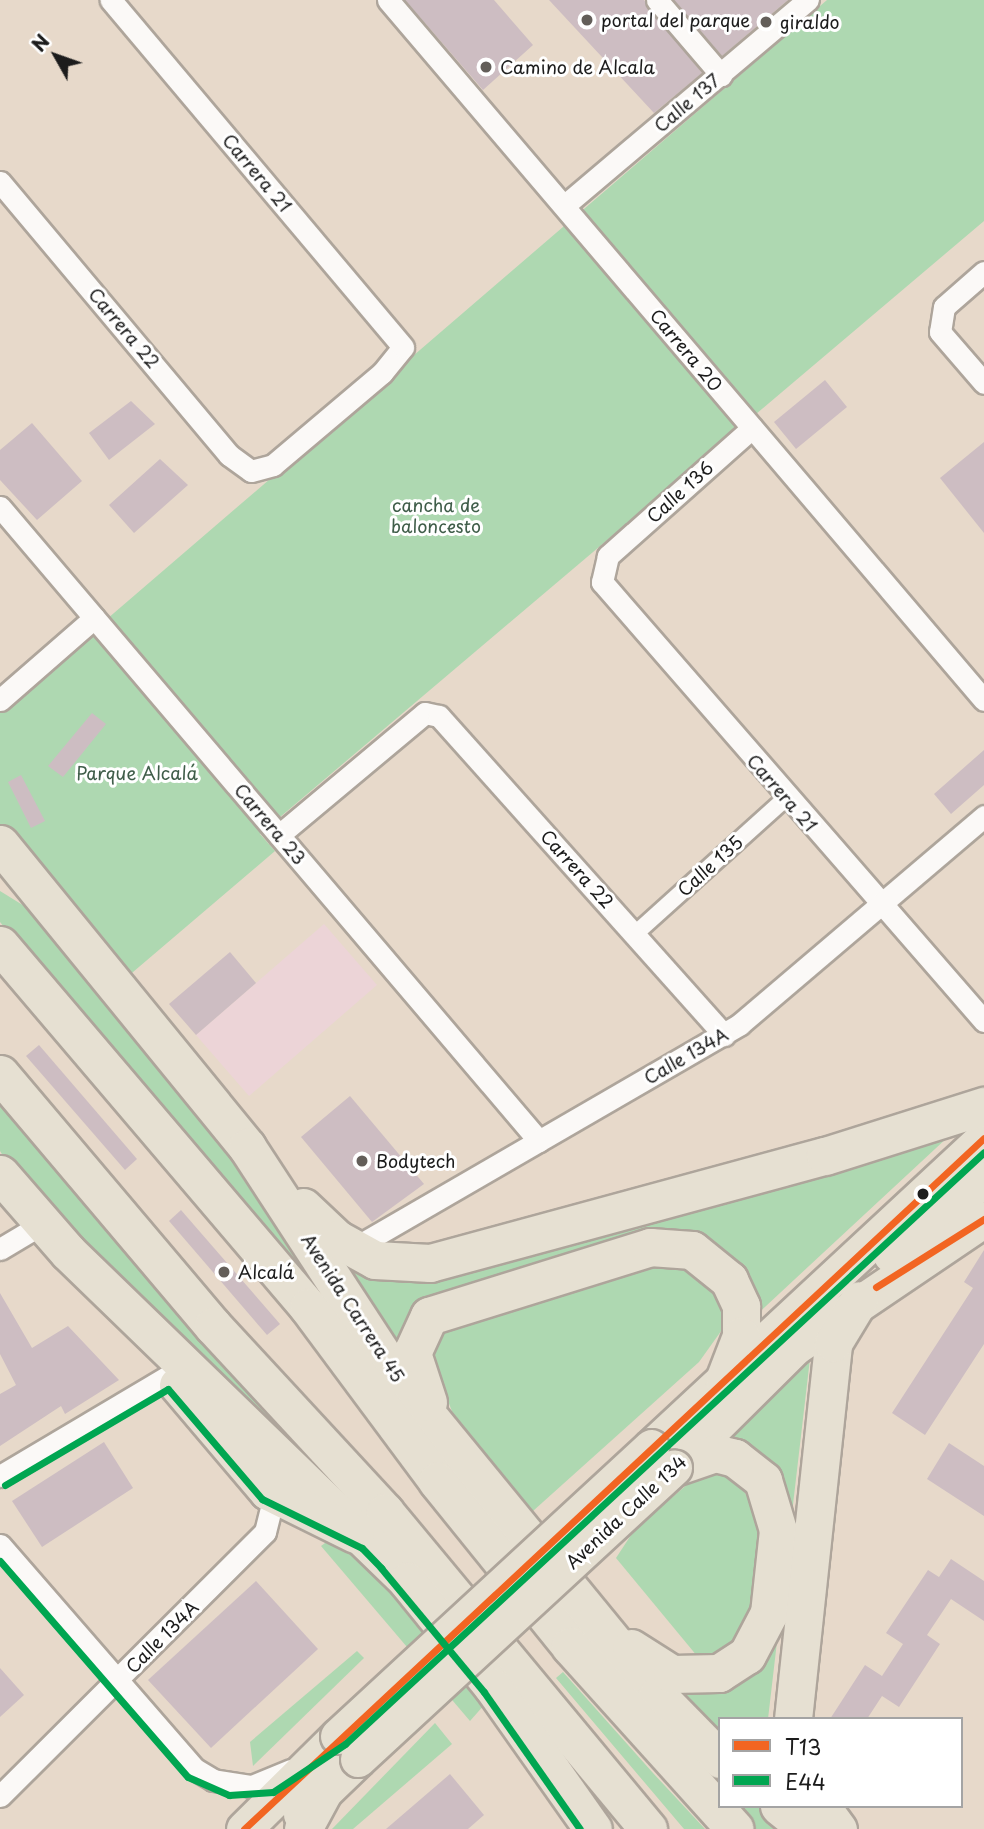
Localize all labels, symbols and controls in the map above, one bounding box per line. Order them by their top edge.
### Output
place label: portal del parque [601,9,751,31]
place label: giraldo [780,11,840,33]
marker: portal del parque [579,12,595,28]
marker: giraldo [758,14,774,30]
north arrow [21,21,91,91]
text: N [24,28,55,57]
place label: Camino de Alcala [500,56,654,78]
marker: Camino de Alcala [478,59,494,75]
street label: Calle 137 [650,69,724,137]
street label: Carrera 21 [218,129,296,217]
street label: Carrera 22 [84,283,164,373]
street label: Carrera 20 [645,305,727,395]
street label: Calle 136 [642,456,718,528]
park label: cancha de baloncesto [391,495,481,538]
street label: Carrera 21 [743,750,821,836]
park label: Parque Alcalá [76,762,198,784]
street label: Carrera 23 [230,779,310,869]
street label: Carrera 22 [536,825,618,913]
street label: Calle 135 [673,831,747,901]
street label: Calle 134A [640,1023,732,1089]
place label: Bodytech [376,1150,455,1172]
marker: Bodytech [354,1153,370,1169]
unlabelled marker [916,1187,930,1201]
street label: Avenida Carrera 45 [297,1230,409,1386]
place label: Alcalá [238,1261,294,1283]
marker: Alcalá [216,1264,232,1280]
street label: Avenida Calle 134 [561,1451,691,1573]
street label: Calle 134A [121,1596,203,1678]
legend [718,1717,963,1808]
text: T13 [785,1730,821,1762]
text: E44 [785,1765,826,1797]

